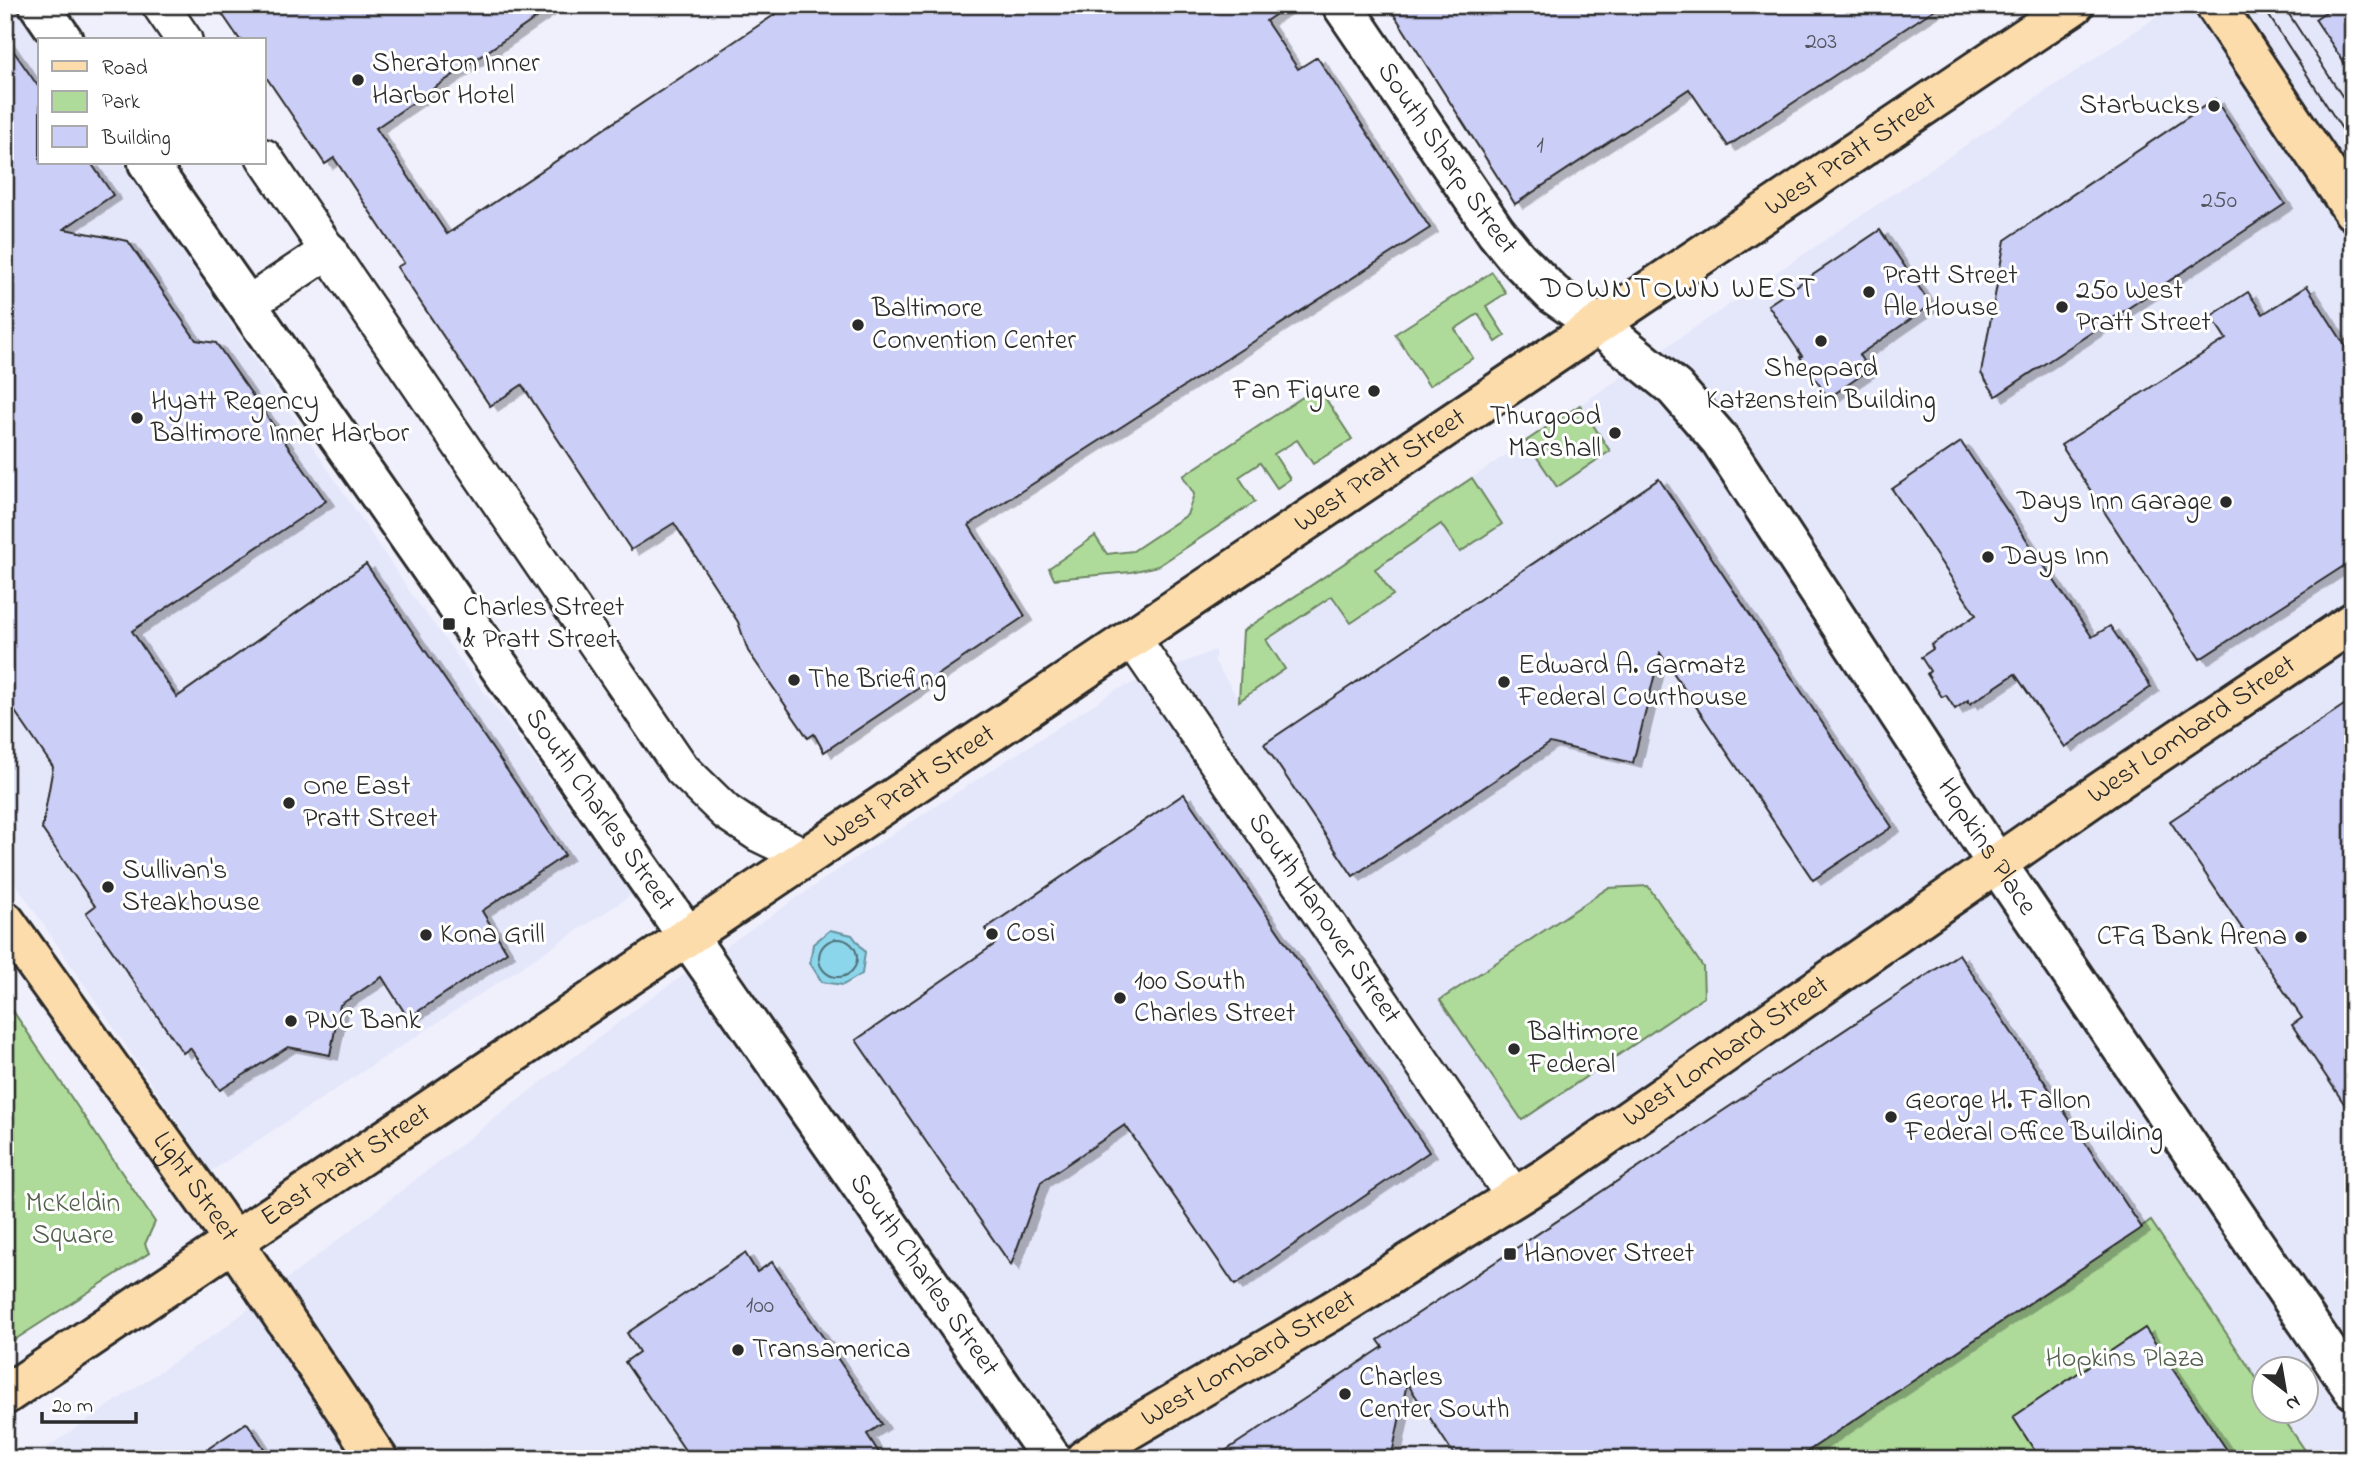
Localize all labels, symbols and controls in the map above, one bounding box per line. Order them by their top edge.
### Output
house number: 203 [1805,25,1837,60]
legend [38,38,266,164]
place label: Sheraton Inner Harbor Hotel [372,44,540,117]
text: Road [102,54,148,84]
street label: South Sharp Street [1366,54,1528,264]
marker: Sheraton Inner Harbor Hotel [350,72,366,88]
street label: West Pratt Street [1757,82,1945,227]
place label: Starbucks [2079,86,2200,127]
text: Park [102,88,141,118]
marker: Starbucks [2206,98,2222,114]
text: Building [101,124,171,156]
house number: 1 [1536,129,1544,164]
house number: 250 [2201,184,2237,219]
place label: Pratt Street Ale House [1883,256,2018,329]
district label: DOWNTOWN WEST [1539,268,1818,312]
place label: 250 West Pratt Street [2076,271,2211,344]
marker: Pratt Street Ale House [1861,284,1877,300]
place label: Baltimore Convention Center [871,289,1076,362]
marker: 250 West Pratt Street [2054,299,2070,315]
marker: Baltimore Convention Center [850,317,866,333]
marker: Sheppard Katzenstein Building [1813,333,1829,349]
place label: Sheppard Katzenstein Building [1706,349,1936,422]
place label: Fan Figure [1232,371,1360,412]
place label: Hyatt Regency Baltimore Inner Harbor [150,382,409,455]
marker: Fan Figure [1366,383,1382,399]
place label: Thurgood Marshall [1490,397,1601,470]
street label: West Pratt Street [1286,398,1475,544]
marker: Hyatt Regency Baltimore Inner Harbor [129,410,145,426]
marker: Thurgood Marshall [1607,425,1623,441]
place label: Days Inn Garage [2016,482,2212,523]
marker: Days Inn Garage [2218,494,2234,510]
place label: Days Inn [2001,537,2109,578]
marker: Days Inn [1980,549,1996,565]
place label: Charles Street & Pratt Street [463,588,625,661]
marker: Charles Street & Pratt Street [441,616,457,632]
street label: West Lombard Street [2079,645,2305,815]
place label: Edward A. Garmatz Federal Courthouse [1517,646,1747,719]
place label: The Briefing [808,660,946,701]
marker: The Briefing [786,672,802,688]
marker: Edward A. Garmatz Federal Courthouse [1496,674,1512,690]
street label: South Charles Street [514,700,685,920]
street label: West Pratt Street [815,714,1004,860]
place label: One East Pratt Street [303,767,438,840]
street label: Hopkins Place [1926,770,2047,924]
marker: One East Pratt Street [281,795,297,811]
street label: South Hanover Street [1237,804,1411,1033]
place label: Sullivan's Steakhouse [122,851,260,924]
marker: Sullivan's Steakhouse [100,879,116,895]
place label: Così [1006,914,1055,955]
place label: Kona Grill [440,915,545,956]
place label: CFG Bank Arena [2097,917,2287,958]
marker: Così [984,926,1000,942]
marker: Kona Grill [418,927,434,943]
marker: CFG Bank Arena [2293,929,2309,945]
place label: 100 South Charles Street [1134,962,1296,1035]
street label: West Lombard Street [1615,966,1838,1139]
marker: 100 South Charles Street [1112,990,1128,1006]
place label: PNC Bank [305,1001,422,1042]
marker: PNC Bank [283,1013,299,1029]
place label: Baltimore Federal [1527,1013,1639,1086]
marker: Baltimore Federal [1506,1041,1522,1057]
place label: George H. Fallon Federal Office Building [1904,1081,2163,1154]
street label: East Pratt Street [253,1094,440,1238]
marker: George H. Fallon Federal Office Building [1883,1109,1899,1125]
street label: Light Street [142,1123,249,1251]
street label: South Charles Street [838,1165,1009,1385]
park label: McKeldin Square [26,1184,120,1257]
place label: Hanover Street [1524,1234,1694,1275]
marker: Hanover Street [1502,1246,1518,1262]
street label: West Lombard Street [1134,1280,1365,1439]
house number: 100 [746,1289,774,1324]
place label: Transamerica [752,1330,911,1371]
park label: Hopkins Plaza [2046,1339,2204,1380]
marker: Transamerica [730,1342,746,1358]
north arrow [2250,1356,2320,1426]
place label: Charles Center South [1359,1358,1510,1431]
scale bar [42,1380,136,1424]
marker: Charles Center South [1337,1386,1353,1402]
text: N [2280,1388,2305,1417]
text: 20 m [52,1392,93,1422]

